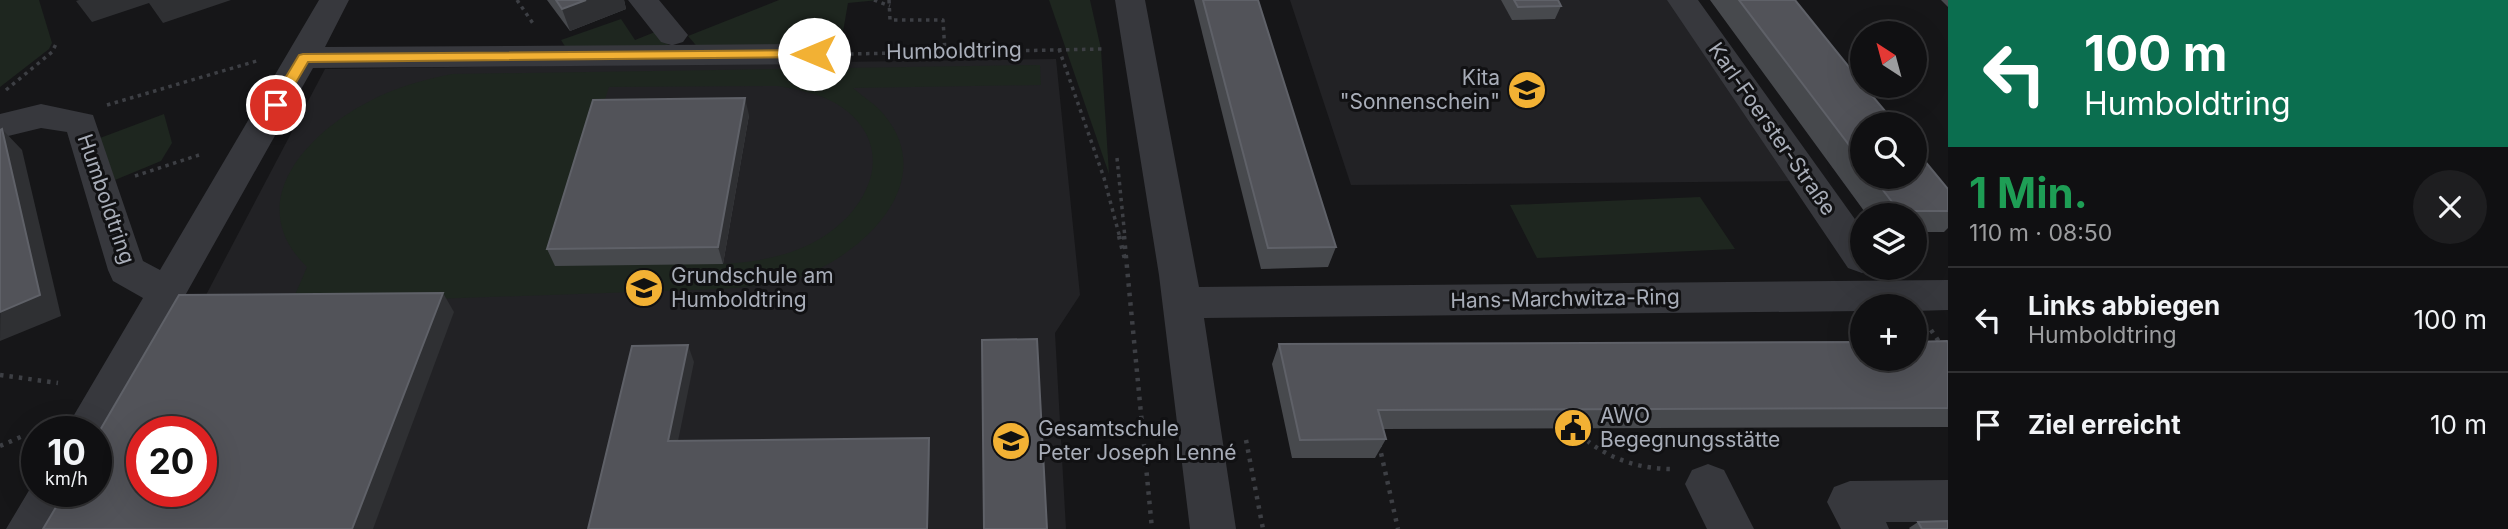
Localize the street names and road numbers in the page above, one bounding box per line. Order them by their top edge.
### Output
street label: Humboldtring [886,37,1022,64]
street label: Karl-Foerster-Straße [1703,38,1841,220]
street label: Humboldtring [73,131,140,267]
street label: Hans-Marchwitza-Ring [1450,284,1680,313]

